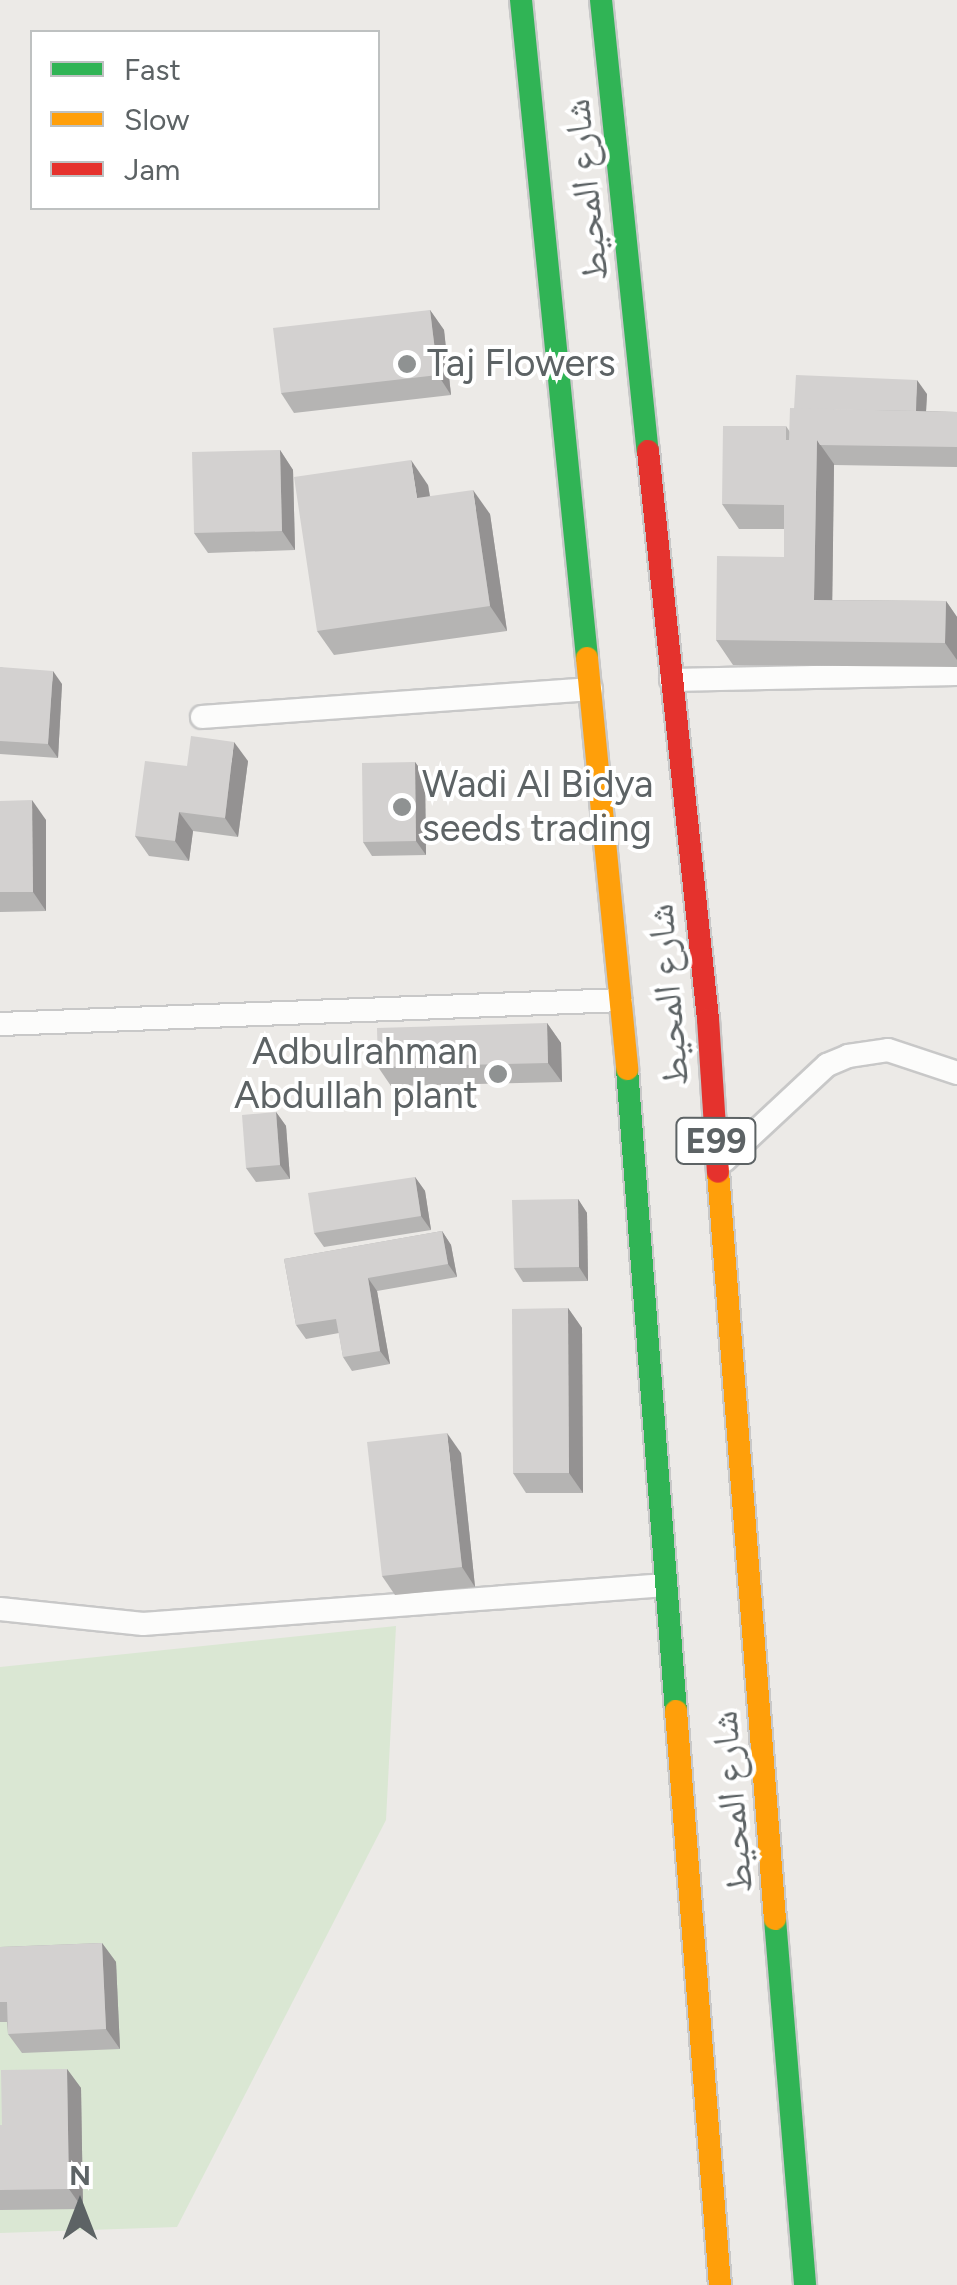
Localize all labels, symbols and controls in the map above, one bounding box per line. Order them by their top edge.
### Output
legend [30,30,380,210]
text: Fast [124,51,181,88]
street label: شارع المحيط [554,97,618,283]
text: Slow [124,101,190,138]
text: Jam [124,151,180,188]
place label: Taj Flowers [427,341,616,387]
marker: Taj Flowers [396,353,418,375]
place label: Wadi Al Bidya seeds trading [422,762,653,852]
marker: Wadi Al Bidya seeds trading [391,796,413,818]
street label: شارع المحيط [637,902,699,1088]
place label: Adbulrahman Abdullah plant [234,1029,478,1118]
marker: Adbulrahman Abdullah plant [487,1063,509,1085]
road number: E99 [674,1111,758,1171]
street label: شارع المحيط [701,1709,763,1895]
north arrow [30,2155,130,2255]
text: N [69,2158,91,2192]

